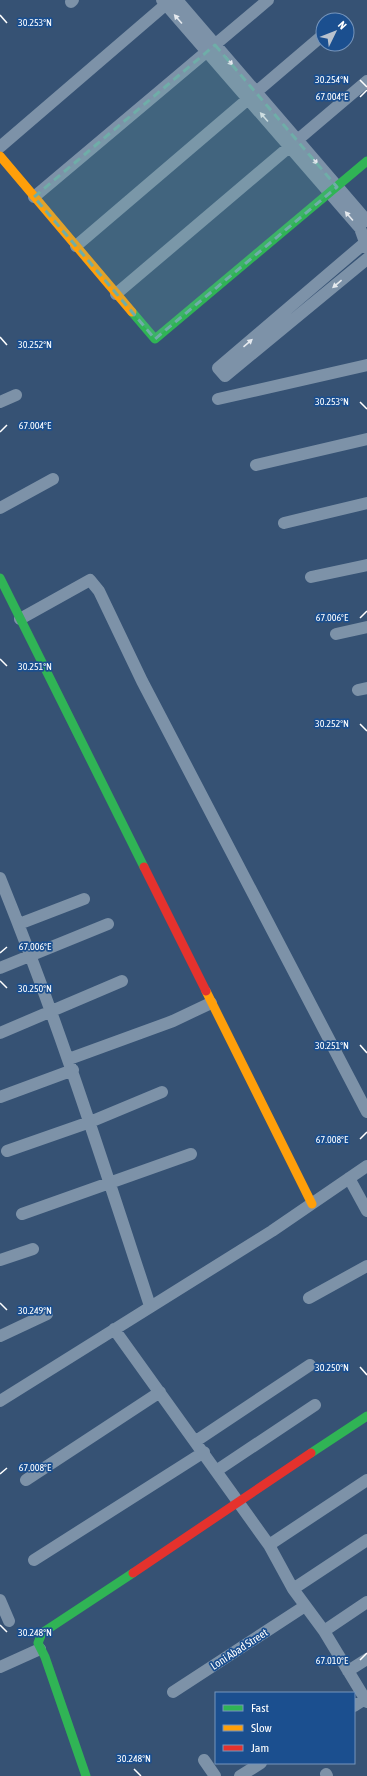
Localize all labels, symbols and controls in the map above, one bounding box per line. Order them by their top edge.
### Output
north arrow [315,12,355,52]
one-way arrow [174,14,183,24]
text: 30.253°N [18,17,52,28]
text: N [336,19,349,32]
one-way arrow [225,56,234,67]
text: 30.254°N [315,74,349,85]
text: 67.004°E [316,91,349,102]
one-way arrow [259,112,268,123]
one-way arrow [310,155,319,165]
one-way arrow [344,210,353,221]
one-way arrow [332,279,342,288]
one-way arrow [243,338,253,347]
text: 30.252°N [18,339,52,350]
text: 30.253°N [315,396,349,407]
text: 67.004°E [19,420,52,431]
text: 67.006°E [316,612,349,623]
text: 30.251°N [18,661,52,672]
text: 30.252°N [315,718,349,729]
text: 67.006°E [19,941,52,952]
text: 30.250°N [18,983,52,994]
text: 30.251°N [315,1040,349,1051]
text: 67.008°E [316,1134,349,1145]
text: 30.249°N [18,1305,52,1316]
text: 30.250°N [315,1362,349,1373]
text: 67.008°E [19,1462,52,1473]
street label: Loni Abad Street [208,1626,270,1672]
text: 30.248°N [18,1627,52,1638]
text: 67.010°E [316,1655,349,1666]
legend [215,1692,355,1764]
text: Fast [251,1701,269,1715]
text: Slow [251,1721,272,1735]
text: Jam [251,1741,269,1755]
text: 30.248°N [117,1753,151,1764]

